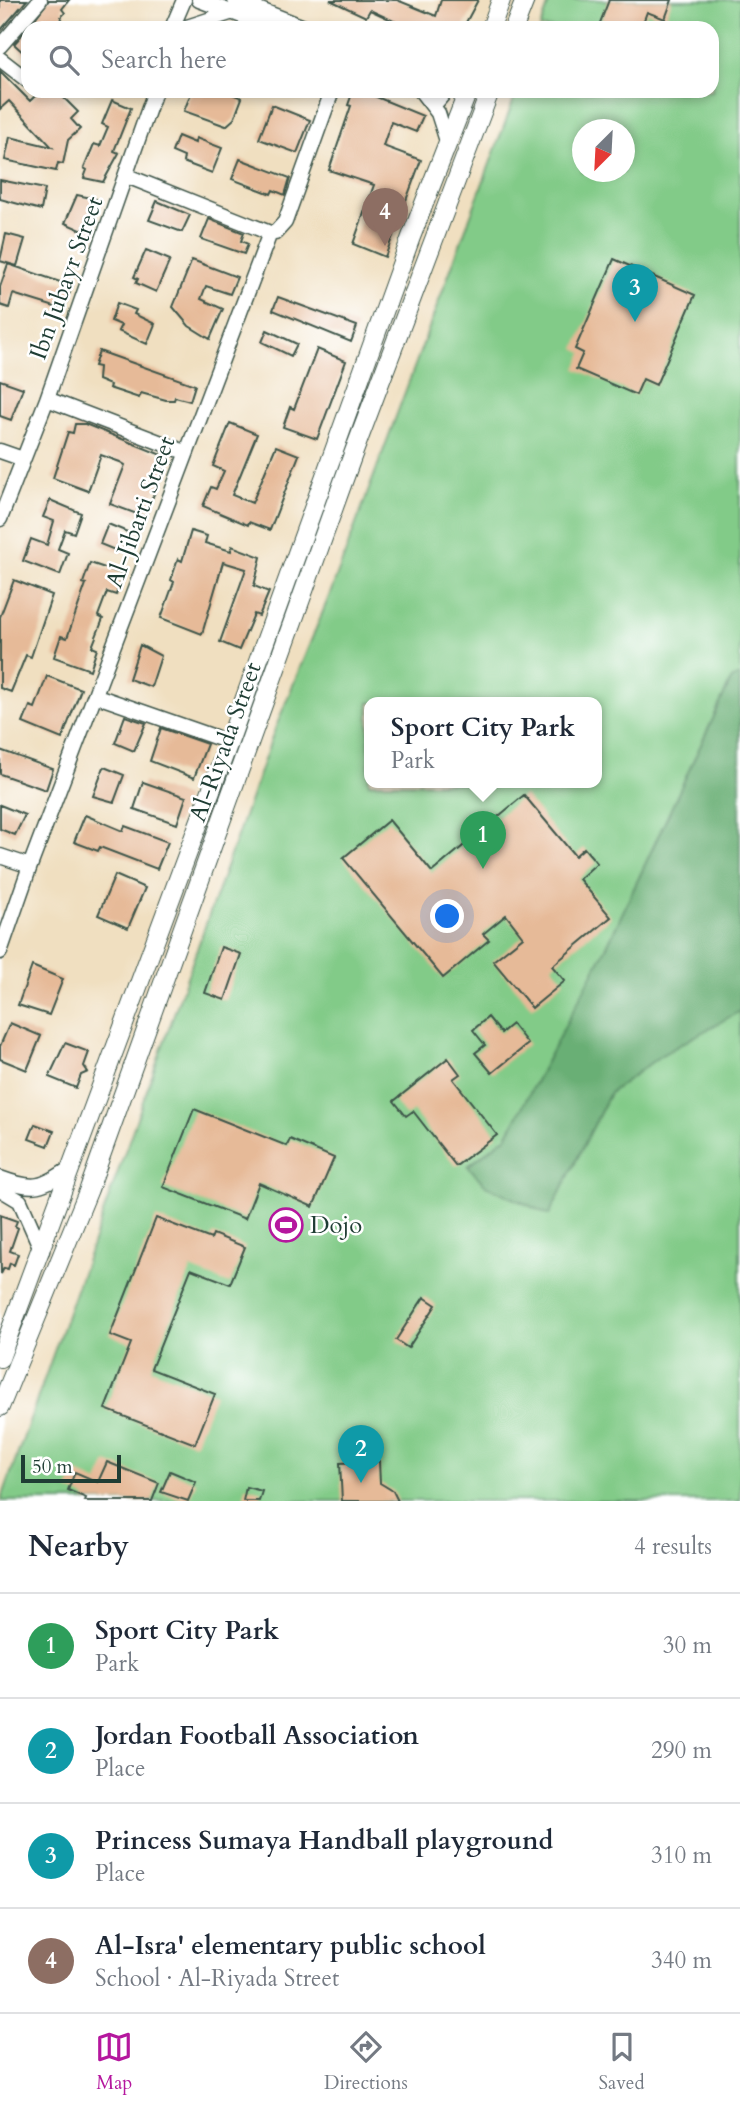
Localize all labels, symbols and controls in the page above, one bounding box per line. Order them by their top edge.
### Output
search box [21,21,719,98]
icon: search [45,41,83,79]
text: Search here [101,42,227,77]
north arrow [572,119,635,182]
pin: 4 [362,188,408,246]
street label: Ibn Jubayr Street [22,192,111,364]
pin: 3 [612,264,658,322]
street label: Al-Jibarti Street [98,431,183,593]
street label: Al-Riyada Street [181,657,270,827]
popup [364,697,602,788]
text: Sport City Park [391,710,575,745]
text: Park [391,745,435,776]
pin: 1 [460,811,506,869]
your location [430,899,464,933]
sports icon: Dojo [267,1206,305,1244]
place label: Dojo [310,1209,362,1242]
pin: 2 [338,1425,384,1483]
scale bar [21,1452,121,1484]
text: 50 m [32,1454,73,1480]
text: Nearby [28,1526,129,1567]
text: 4 results [634,1531,712,1562]
text: Sport City Park [95,1613,279,1648]
text: 1 [45,1630,57,1661]
text: 30 m [663,1630,712,1661]
text: Park [95,1648,139,1679]
text: Jordan Football Association [95,1718,419,1753]
text: 2 [45,1735,57,1766]
text: 290 m [651,1735,712,1766]
text: Place [95,1753,145,1784]
text: Princess Sumaya Handball playground [95,1823,553,1858]
text: 3 [45,1840,57,1871]
text: 310 m [651,1840,712,1871]
text: Place [95,1858,145,1889]
text: Al-Isra' elementary public school [95,1928,486,1963]
text: 4 [45,1945,57,1976]
text: 340 m [651,1945,712,1976]
text: School · Al-Riyada Street [95,1963,339,1994]
tab: Map [95,2028,133,2096]
tab: Directions [324,2028,408,2096]
tab: Saved [599,2028,645,2096]

